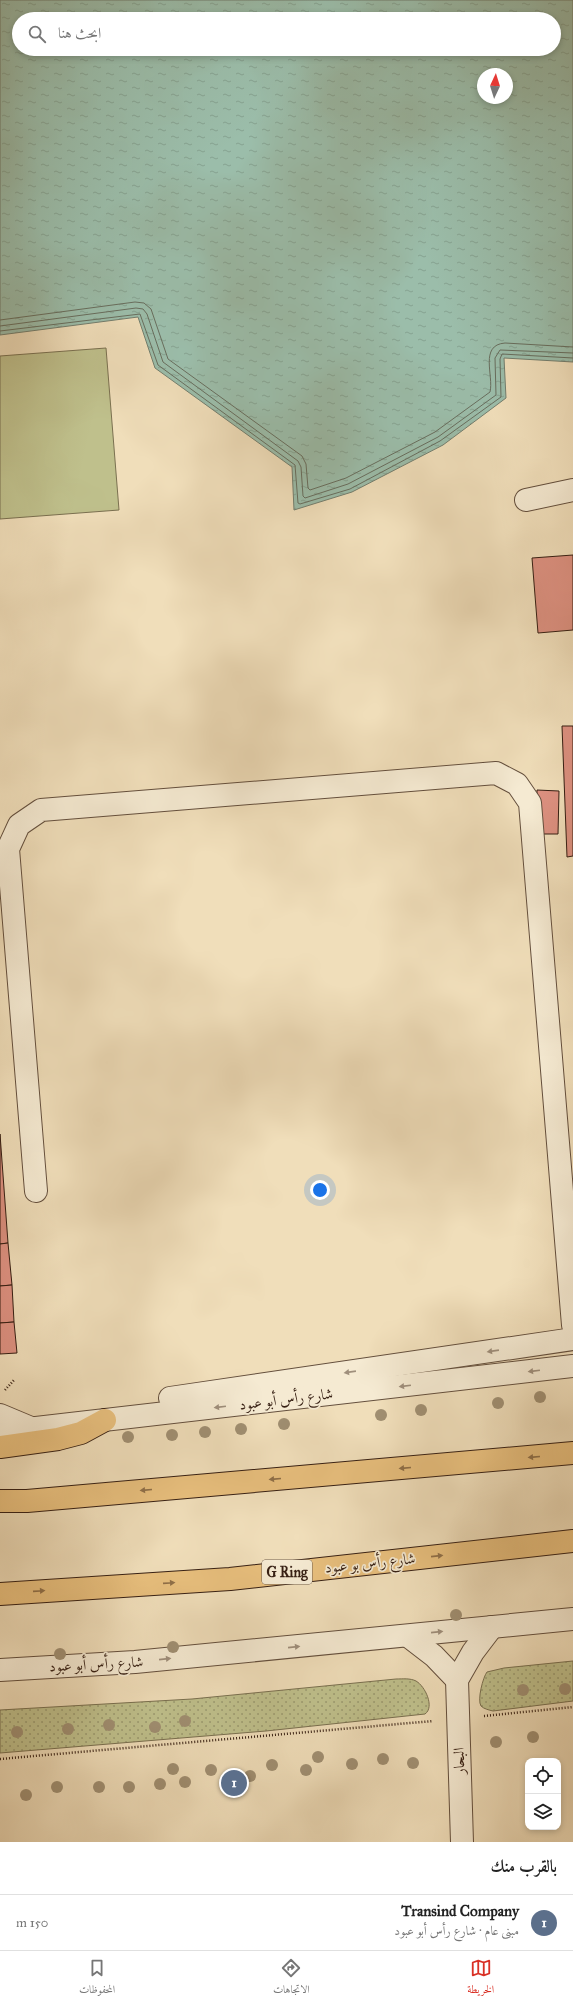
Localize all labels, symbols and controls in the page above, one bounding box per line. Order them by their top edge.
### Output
search box [12,12,561,56]
icon: search [26,23,48,45]
text: ابحث هنا [58,24,101,42]
north arrow [477,68,513,104]
your location [310,1180,330,1200]
one-way arrow [487,1348,499,1354]
one-way arrow [528,1368,540,1374]
one-way arrow [344,1369,356,1375]
street label: شارع رأس أبو عبود [238,1382,334,1418]
one-way arrow [399,1382,411,1389]
one-way arrow [214,1404,226,1410]
one-way arrow [528,1453,540,1460]
one-way arrow [399,1465,411,1471]
one-way arrow [269,1476,281,1483]
one-way arrow [140,1487,152,1494]
street label: شارع رأس بو عبود [324,1547,417,1581]
one-way arrow [431,1553,443,1559]
road number: G Ring [262,1560,312,1584]
one-way arrow [163,1579,175,1586]
one-way arrow [33,1588,45,1595]
one-way arrow [431,1629,443,1636]
one-way arrow [288,1643,300,1650]
street label: شارع رأس أبو عبود [48,1651,144,1679]
one-way arrow [159,1656,171,1663]
street label: البحار [450,1747,469,1777]
map controls [525,1758,561,1830]
button: locate [525,1758,561,1794]
pin: 1 [221,1768,247,1798]
button: layers [525,1794,561,1830]
text: بالقرب منك [491,1856,557,1877]
text: Transind Company [401,1902,519,1920]
text: 150 m [16,1915,48,1931]
text: 1 [541,1915,547,1931]
text: مبنى عام · شارع رأس أبو عبود [394,1923,519,1939]
tab: المحفوظات [79,1957,115,2000]
tab: الاتجاهات [273,1957,310,2000]
tab: الخريطة [467,1957,494,2000]

